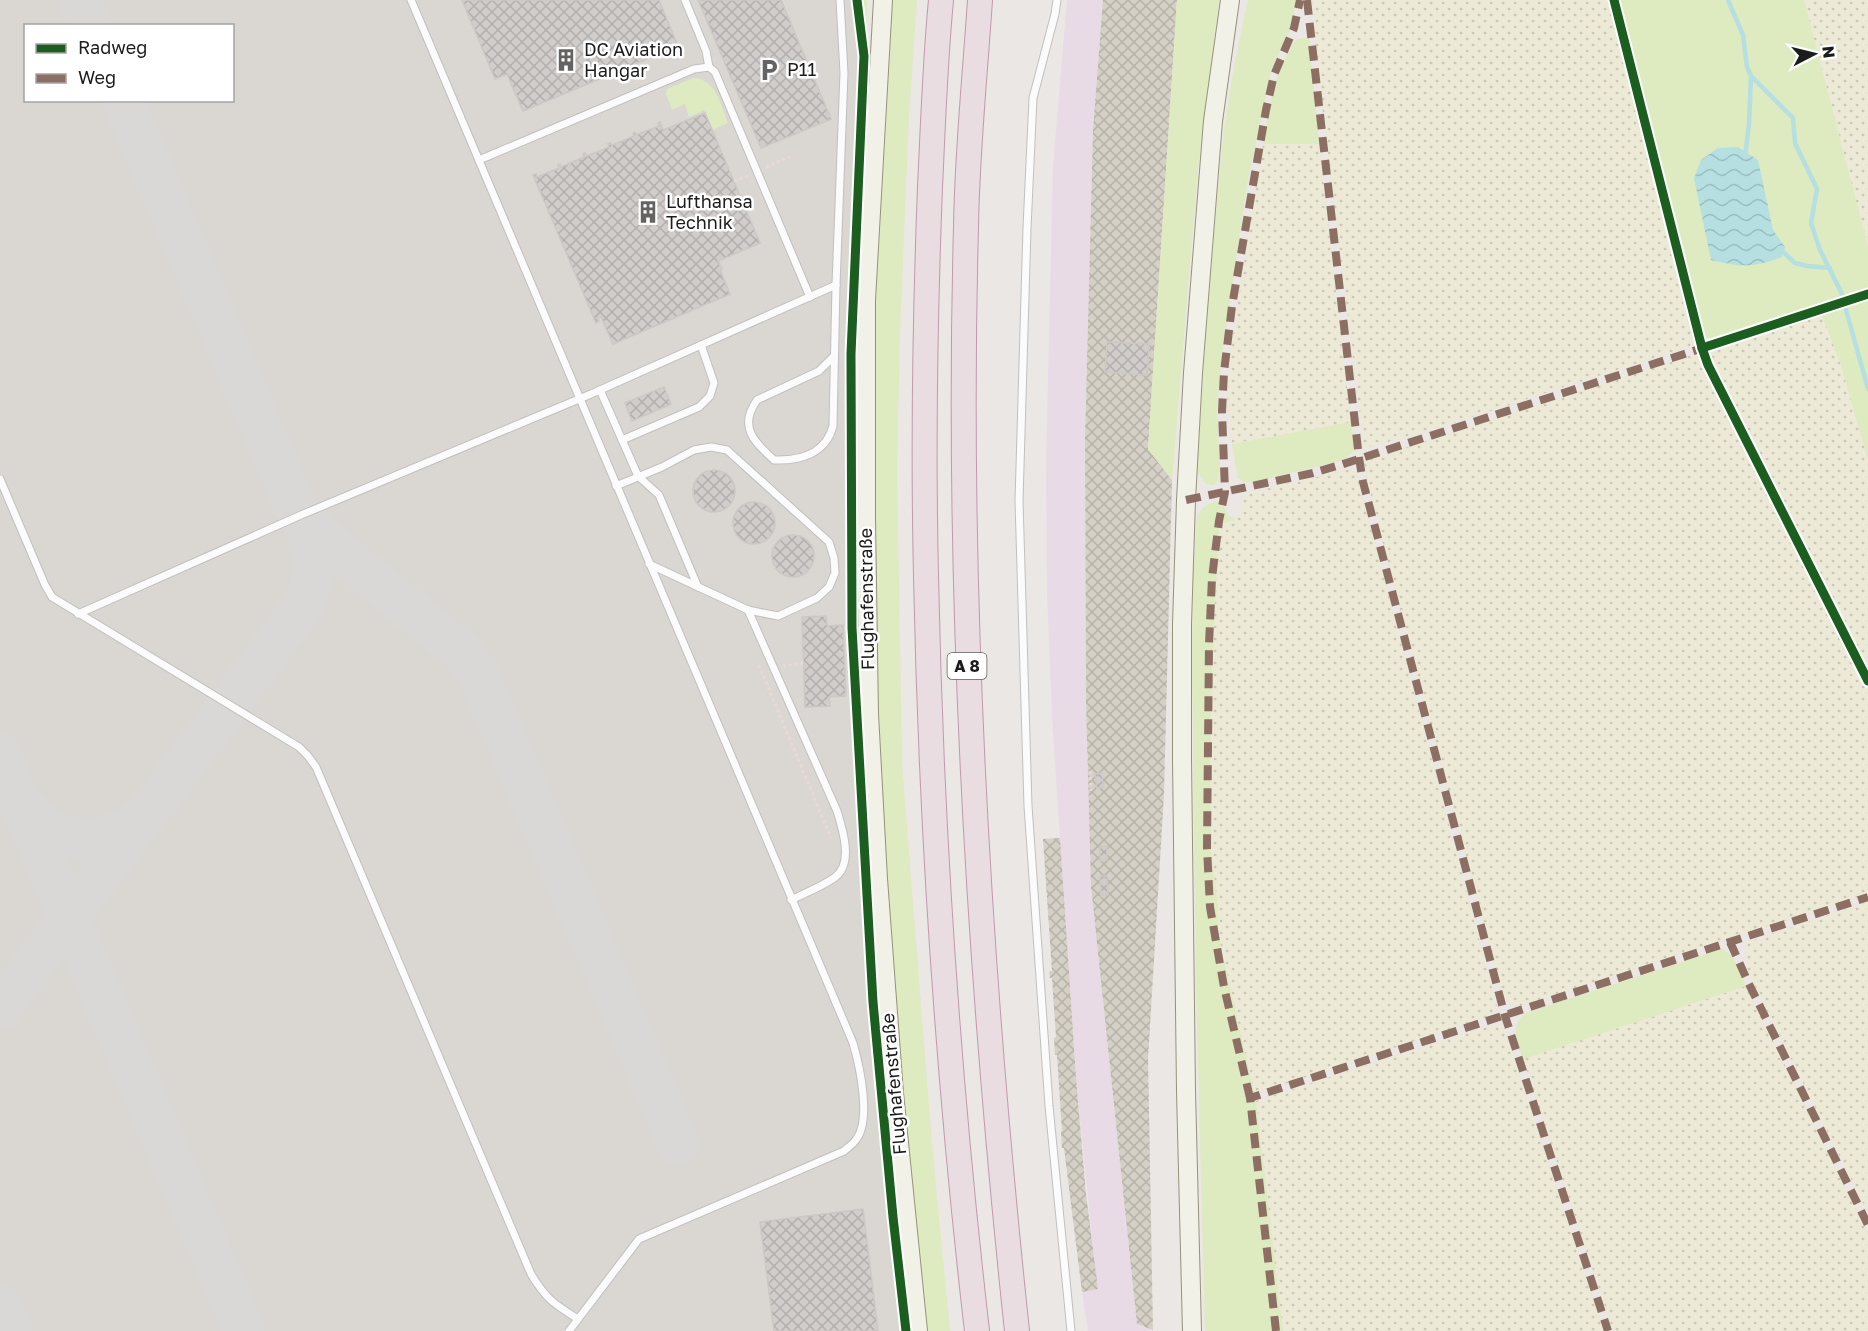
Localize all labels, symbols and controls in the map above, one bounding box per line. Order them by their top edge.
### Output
legend [24,24,234,102]
north arrow [1784,24,1844,84]
text: Radweg [78,36,147,58]
place label: DC Aviation Hangar [584,38,683,81]
text: N [1818,45,1840,59]
building icon: DC Aviation Hangar [553,47,579,73]
parking icon: P11 [756,57,782,83]
place label: P11 [787,58,817,80]
text: Weg [78,66,116,88]
place label: Lufthansa Technik [666,190,753,233]
building icon: Lufthansa Technik [635,199,661,225]
street label: Flughafenstraße [854,528,878,670]
road number: A 8 [948,653,986,679]
street label: Flughafenstraße [876,1012,910,1156]

